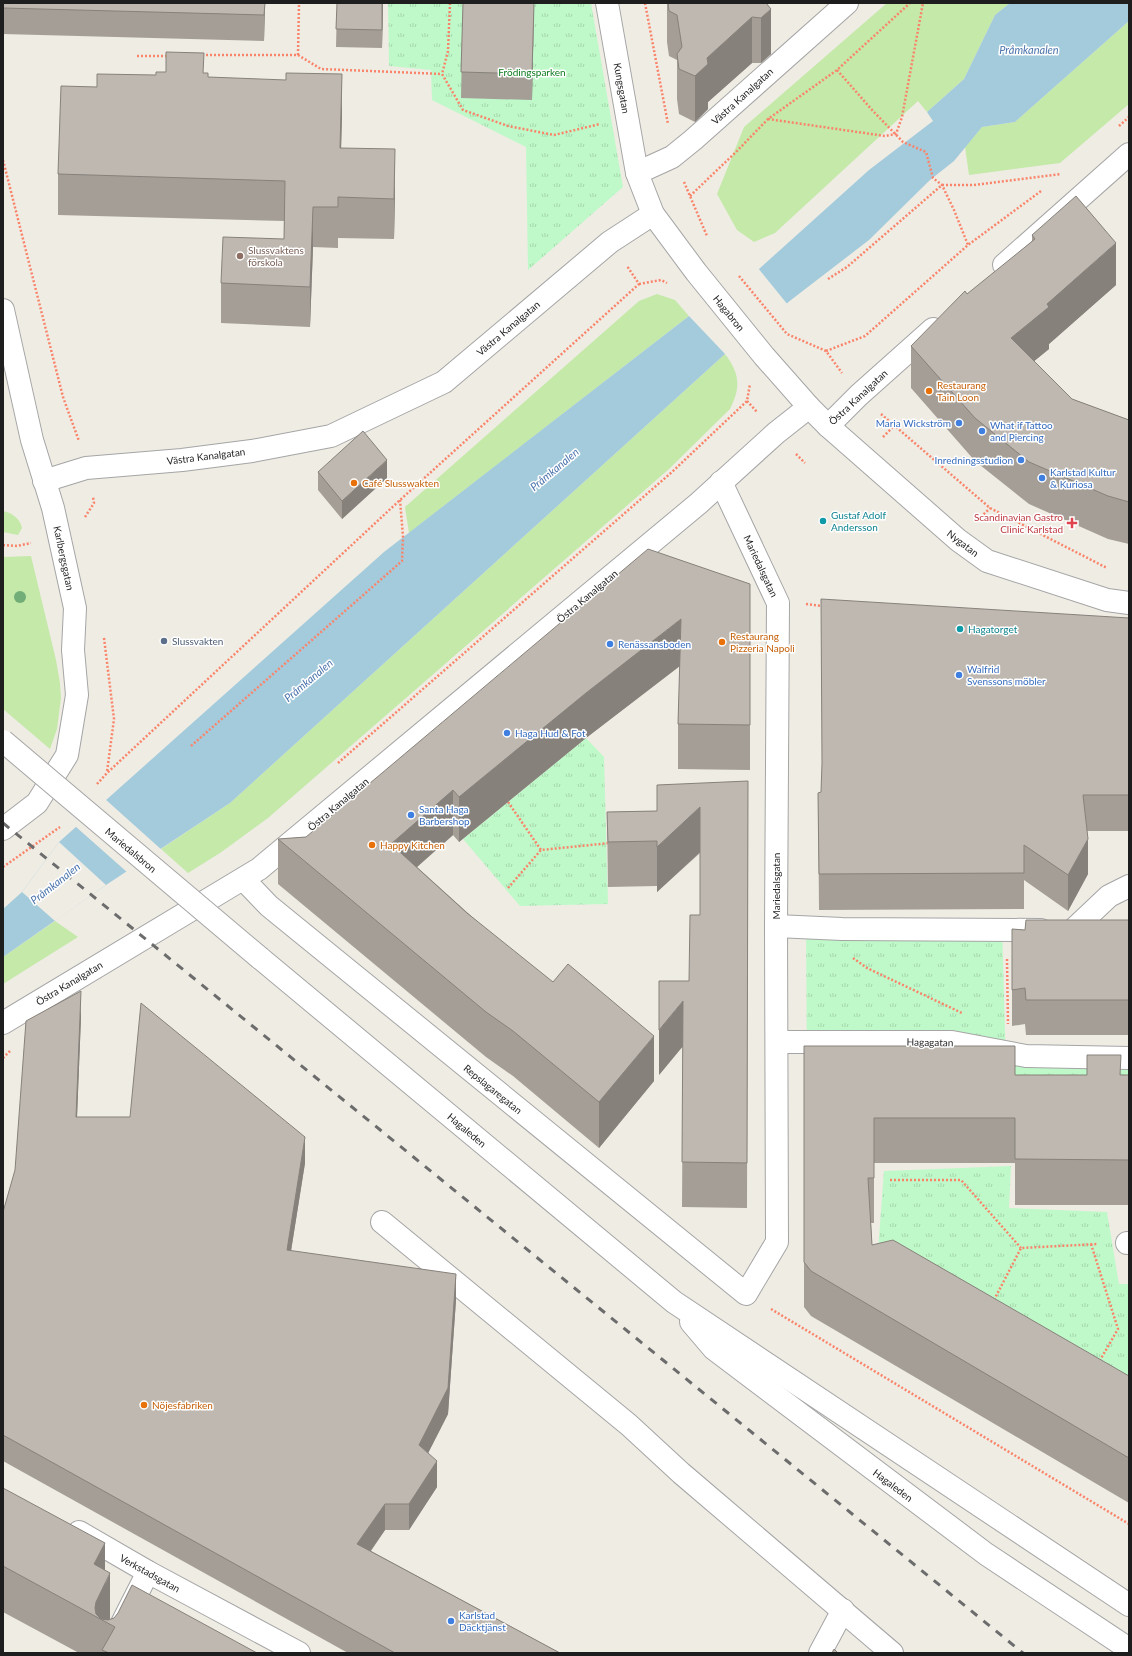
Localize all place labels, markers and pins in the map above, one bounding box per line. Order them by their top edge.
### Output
place label: Slussvaktens förskola [248,244,304,268]
marker: Slussvaktens förskola [235,251,245,261]
place label: Restaurang Tain Loon [937,379,986,403]
marker: Restaurang Tain Loon [924,386,934,396]
place label: Maria Wickström [876,417,951,429]
marker: Maria Wickström [954,418,964,428]
place label: What if Tattoo and Piercing [990,419,1053,443]
marker: What if Tattoo and Piercing [977,426,987,436]
place label: Inredningsstudion [935,454,1013,466]
marker: Inredningsstudion [1016,455,1026,465]
place label: Karlstad Kultur & Kuriosa [1050,466,1116,490]
marker: Karlstad Kultur & Kuriosa [1037,473,1047,483]
place label: Café Slusswakten [362,477,439,489]
marker: Café Slusswakten [349,478,359,488]
place label: Gustaf Adolf Andersson [831,509,886,533]
place label: Scandinavian Gastro Clinic Karlstad [974,511,1063,535]
marker: Gustaf Adolf Andersson [818,516,828,526]
marker: Scandinavian Gastro Clinic Karlstad [1066,517,1078,529]
place label: Hagatorget [968,623,1018,635]
marker: Hagatorget [955,624,965,634]
place label: Restaurang Pizzeria Napoli [730,630,795,654]
place label: Slussvakten [172,635,223,647]
marker: Slussvakten [159,636,169,646]
marker: Restaurang Pizzeria Napoli [717,637,727,647]
place label: Renässansboden [618,638,691,650]
marker: Renässansboden [605,639,615,649]
place label: Walfrid Svenssons möbler [967,663,1046,687]
marker: Walfrid Svenssons möbler [954,670,964,680]
place label: Haga Hud & Fot [515,727,586,739]
marker: Haga Hud & Fot [502,728,512,738]
place label: Santa Haga Barbershop [419,803,470,827]
marker: Santa Haga Barbershop [406,810,416,820]
place label: Happy Kitchen [380,839,445,851]
marker: Happy Kitchen [367,840,377,850]
place label: Nöjesfabriken [152,1399,213,1411]
marker: Nöjesfabriken [139,1400,149,1410]
place label: Karlstad Däcktjänst [459,1609,506,1633]
marker: Karlstad Däcktjänst [446,1616,456,1626]

